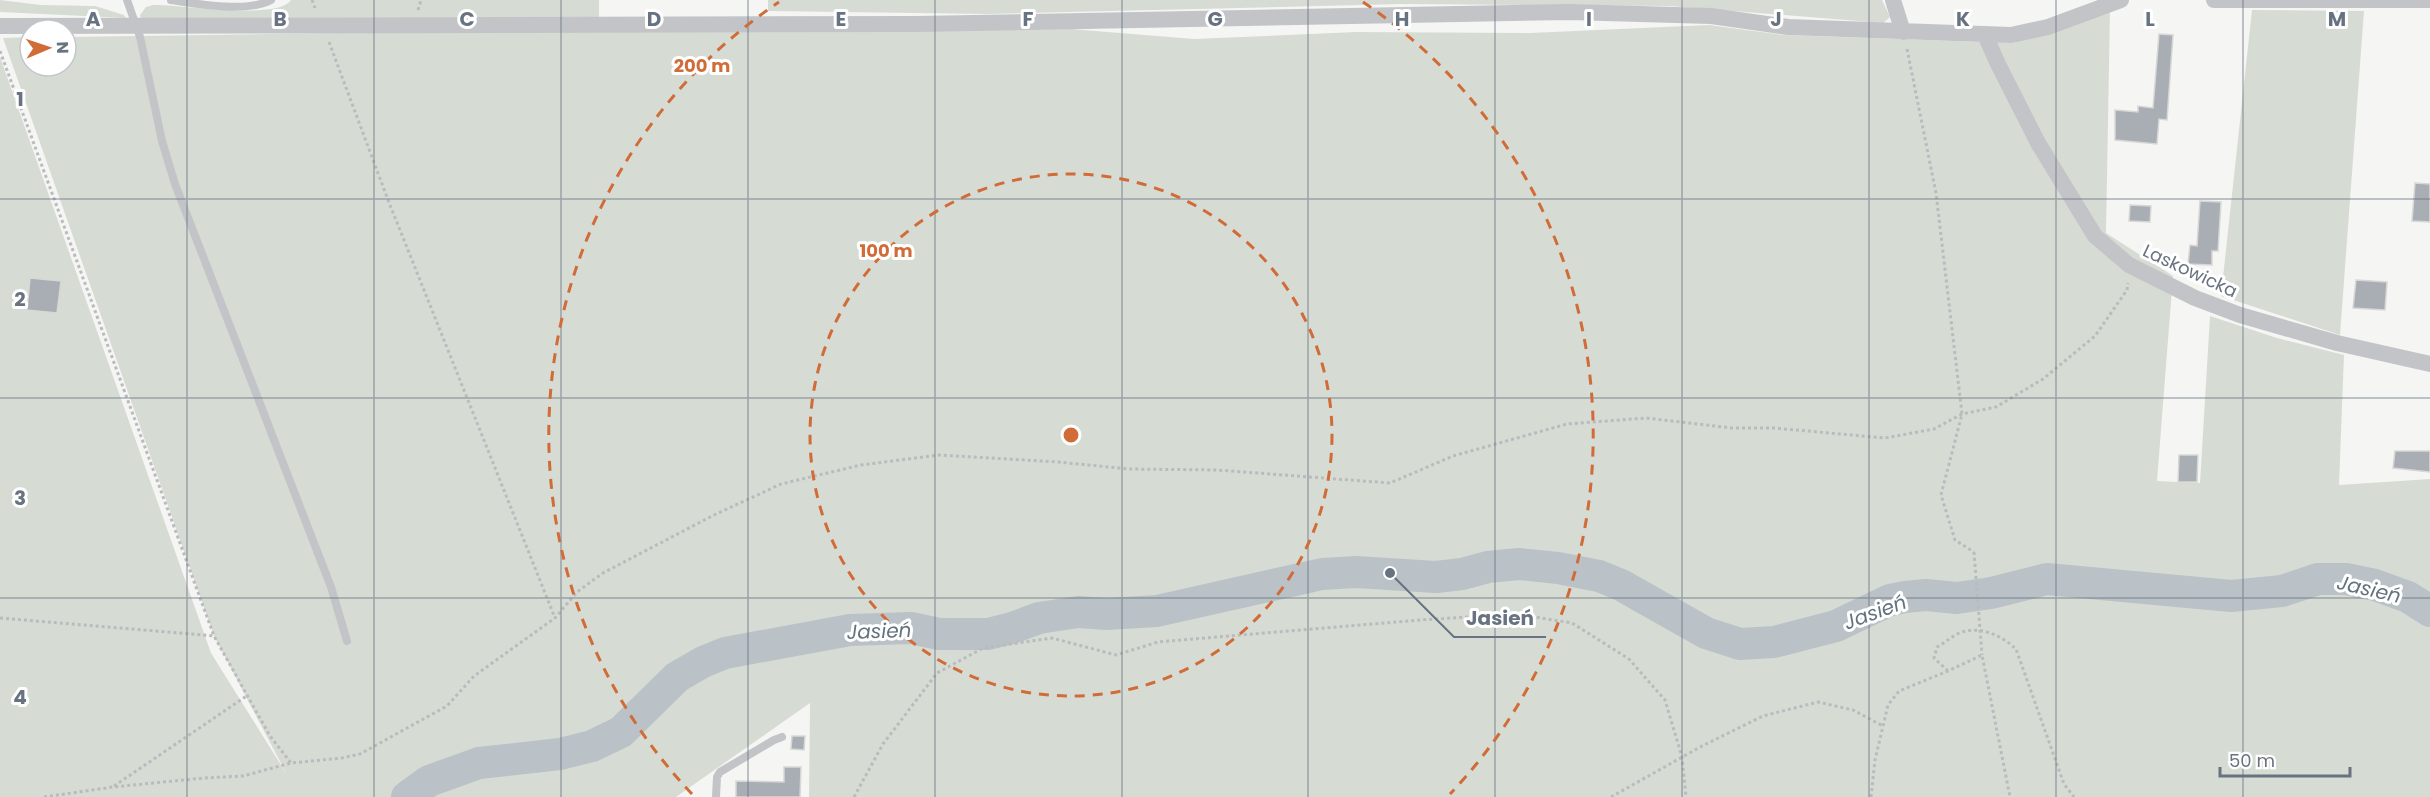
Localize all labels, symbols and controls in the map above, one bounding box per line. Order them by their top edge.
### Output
text: A [86,5,101,33]
text: B [273,5,287,33]
text: C [459,5,475,33]
text: D [647,5,661,33]
text: E [836,5,846,33]
text: F [1023,5,1034,33]
text: G [1207,5,1223,33]
text: H [1395,5,1409,33]
text: I [1586,5,1592,33]
text: J [1770,5,1782,33]
text: K [1956,5,1970,33]
text: L [2145,5,2155,33]
text: M [2328,5,2346,33]
north arrow [18,18,78,78]
text: N [51,41,74,54]
text: 200 m [674,53,730,78]
text: 1 [16,85,24,113]
text: 100 m [859,238,913,263]
street label: Laskowicka [2139,238,2242,303]
text: 2 [14,285,26,313]
centre of rings [1061,425,1081,445]
text: 3 [14,484,26,512]
water label: Jasień [2334,568,2404,610]
water label: Jasień [1840,588,1910,636]
callout: Jasień [1454,599,1546,637]
text: Jasień [1466,604,1534,632]
water label: Jasień [846,616,912,646]
text: 4 [13,683,27,711]
scale bar [2220,740,2350,778]
text: 50 m [2229,748,2275,773]

